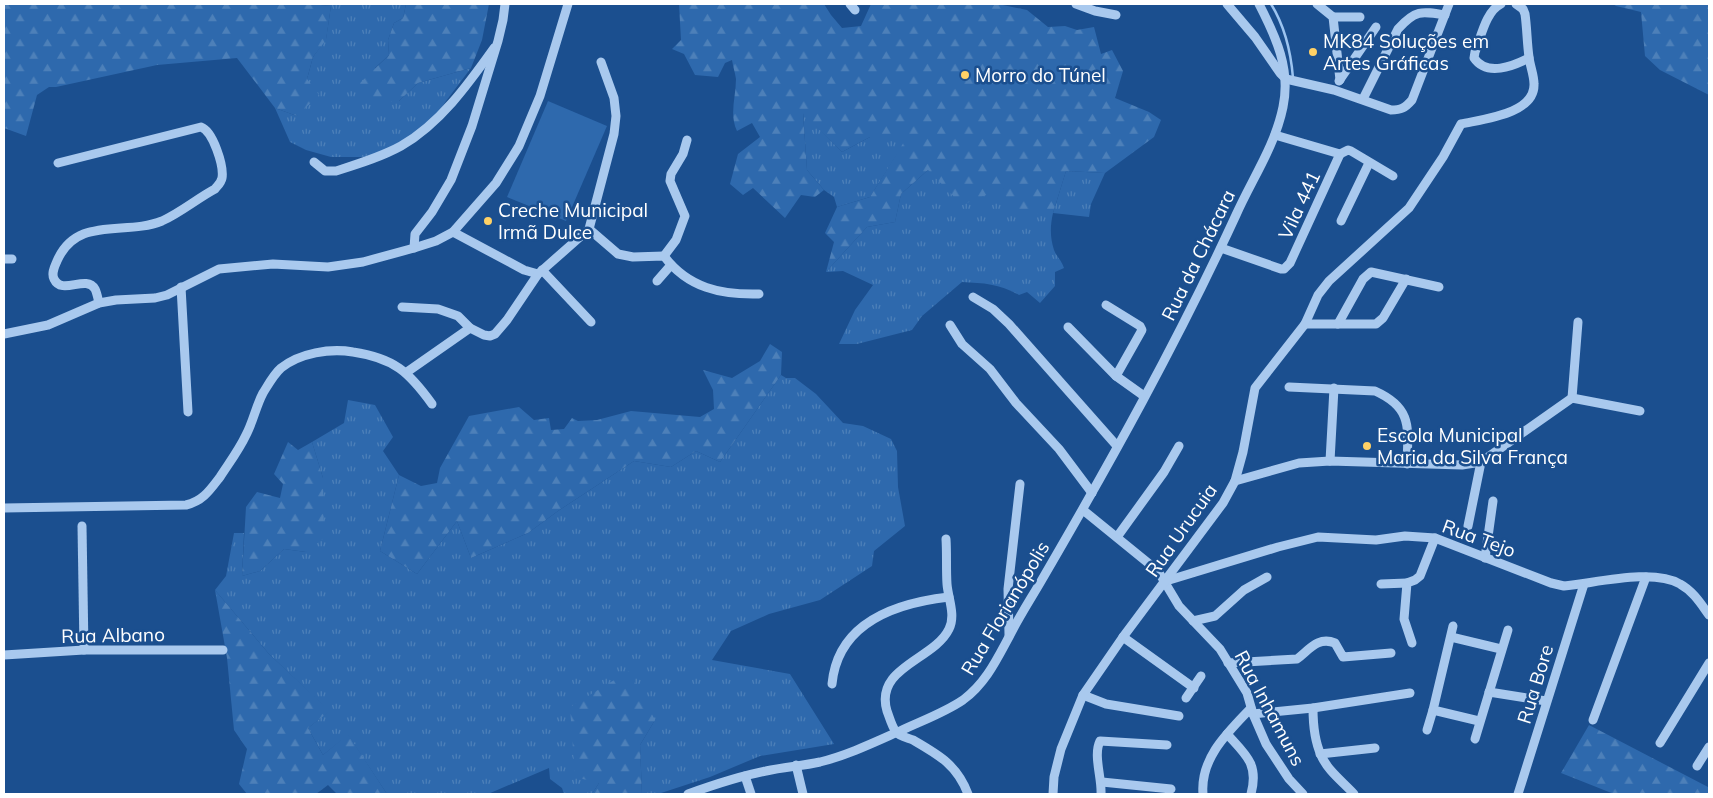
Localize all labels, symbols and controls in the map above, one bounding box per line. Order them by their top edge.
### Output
place label: MK84 Soluções em Artes Gráficas [1323,29,1489,75]
marker: MK84 Soluções em Artes Gráficas [1307,46,1319,58]
place label: Morro do Túnel [975,63,1106,87]
marker: Morro do Túnel [959,69,971,81]
street label: Vila 441 [1273,167,1325,243]
street label: Rua da Chácara [1156,186,1240,324]
place label: Creche Municipal Irmã Dulce [498,198,648,244]
marker: Creche Municipal Irmã Dulce [482,215,494,227]
place label: Escola Municipal Maria da Silva França [1377,423,1568,469]
marker: Escola Municipal Maria da Silva França [1361,440,1373,452]
street label: Rua Urucuia [1140,479,1222,581]
street label: Rua Tejo [1439,514,1519,562]
street label: Rua Florianópolis [956,537,1054,679]
street label: Rua Albano [61,622,165,648]
street label: Rua Bore [1512,642,1558,726]
street label: Rua Inhamuns [1230,646,1310,770]

